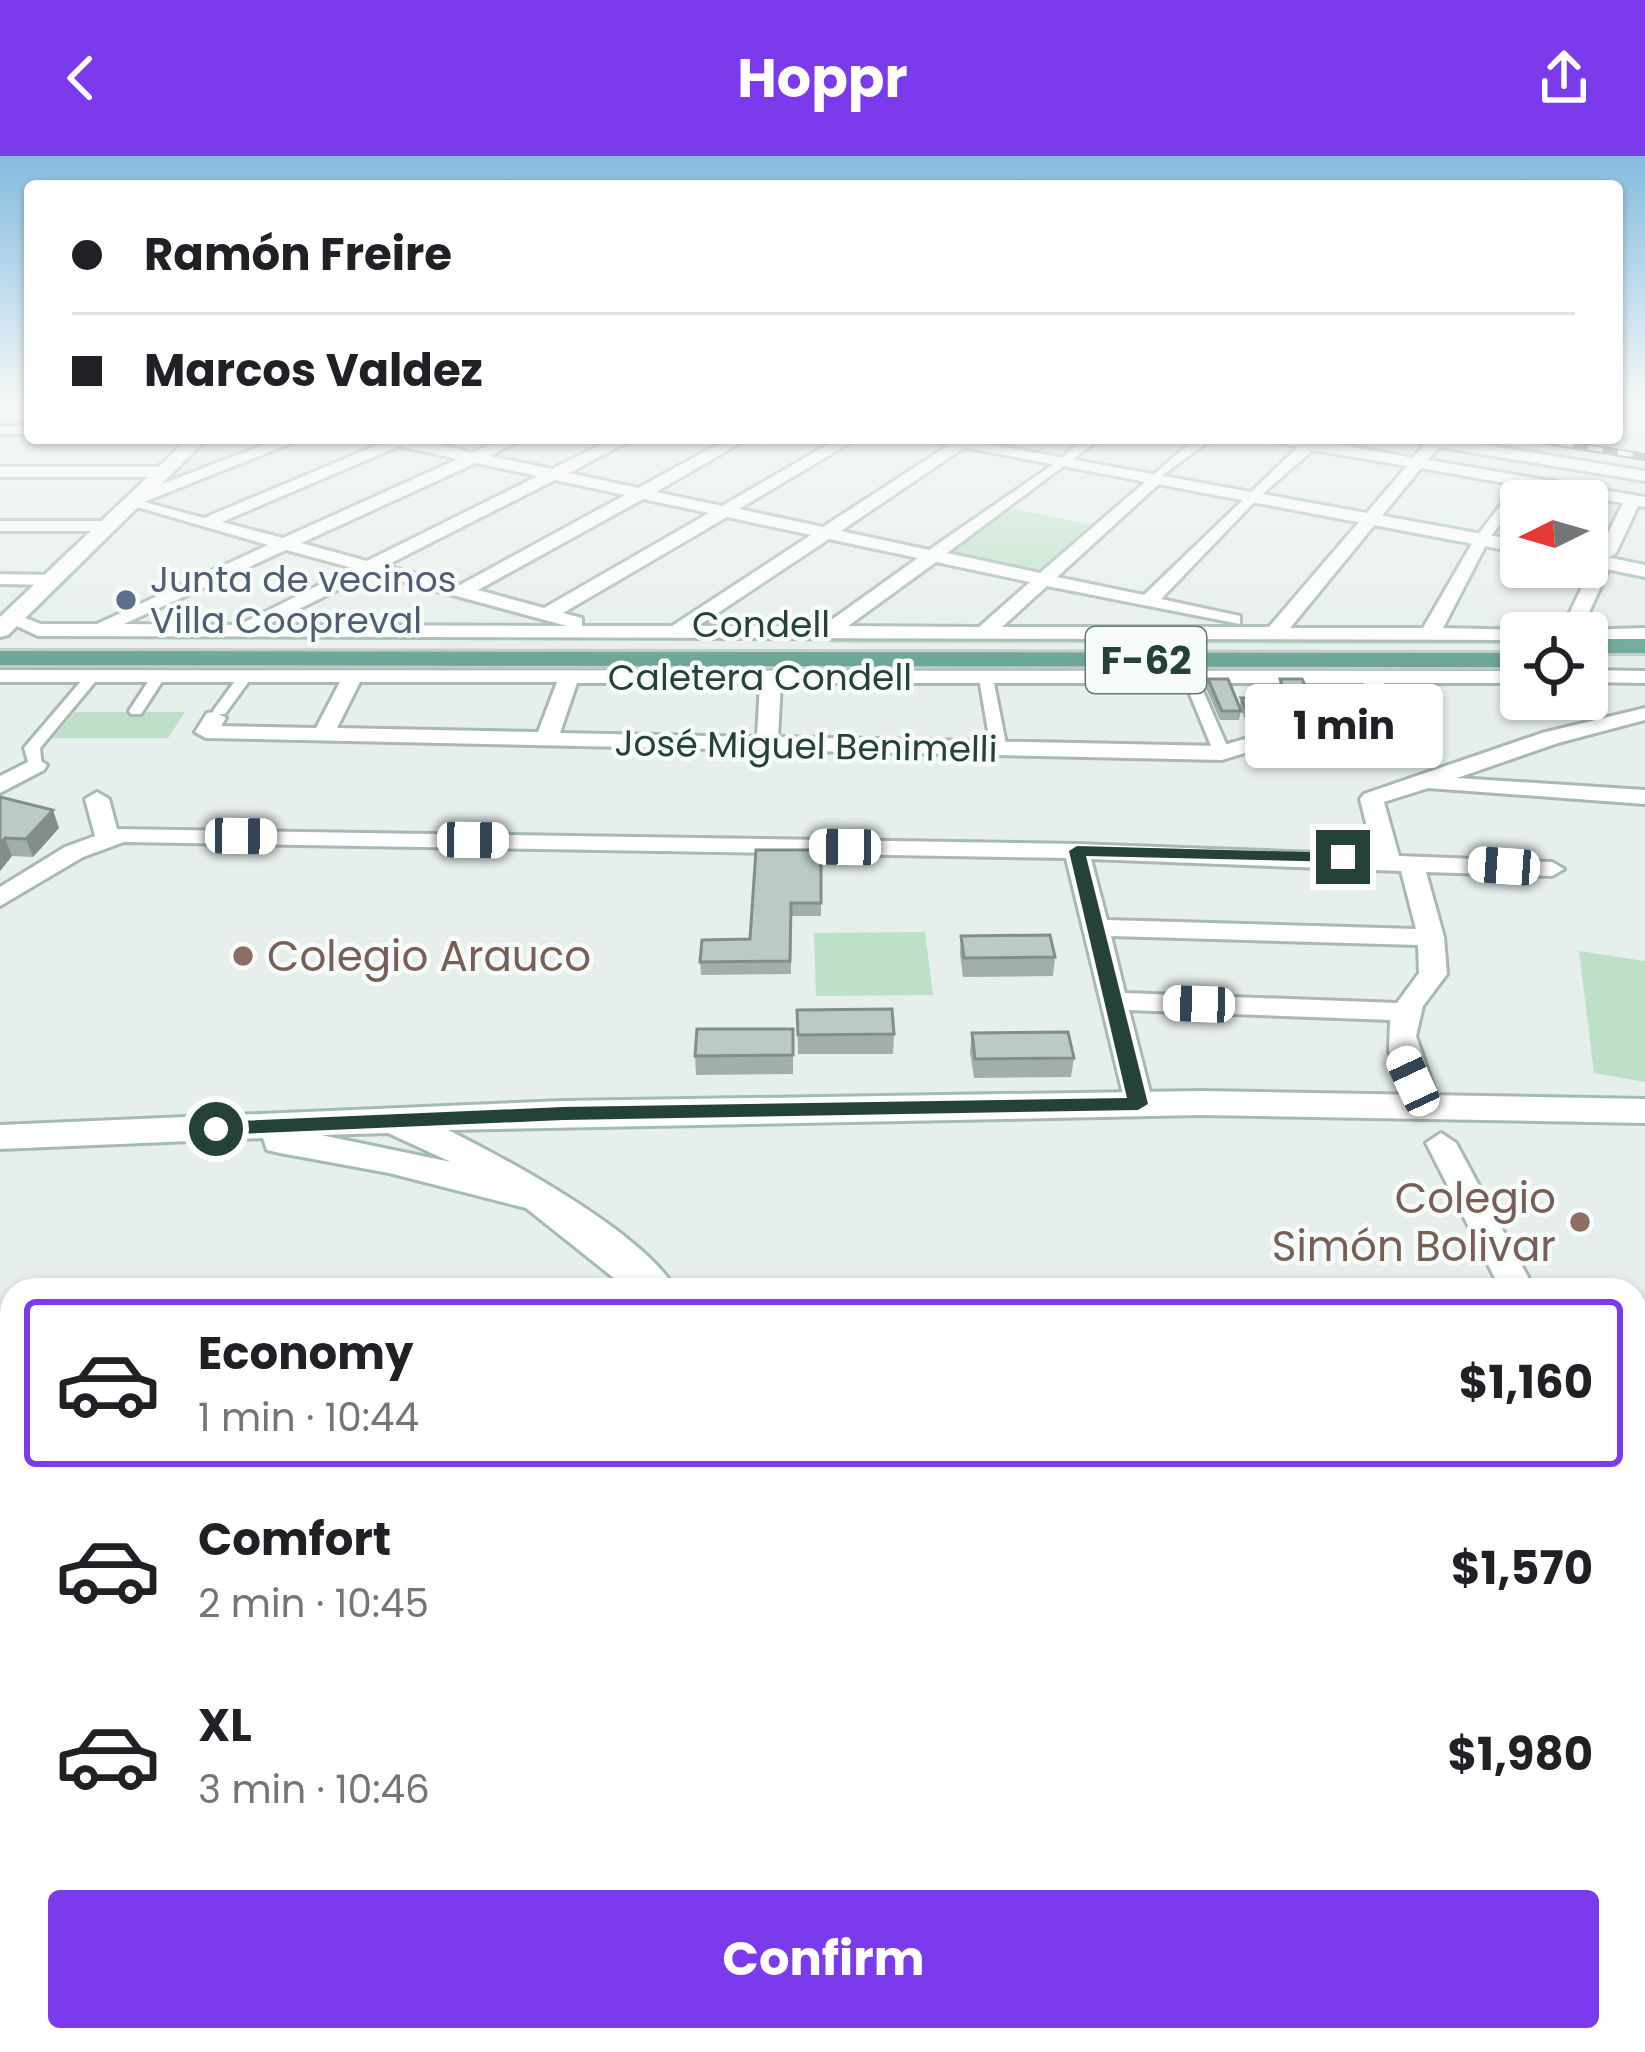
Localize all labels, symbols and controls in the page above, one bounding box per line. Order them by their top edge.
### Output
text: Hoppr [737,40,908,116]
icon: back [48,45,114,111]
icon: share [1531,45,1597,111]
text: Ramón Freire [144,223,452,286]
text: Marcos Valdez [144,339,483,402]
north arrow [1500,480,1608,588]
map controls [1500,480,1608,720]
place label: Junta de vecinos Villa Coopreval [150,554,457,646]
marker: Junta de vecinos Villa Coopreval [113,587,139,613]
street label: Condell [692,599,830,650]
button: locate [1500,612,1608,720]
road number: F-62 [1086,627,1206,693]
street label: Caletera Condell [608,652,912,703]
callout: 1 min [1244,683,1442,767]
text: 1 min [1293,698,1395,753]
street label: José Miguel Benimelli [614,717,998,775]
car [205,817,277,855]
car [437,821,509,859]
car [809,828,881,866]
route end [1316,830,1370,884]
car [1467,846,1541,886]
place label: Colegio Arauco [267,927,591,986]
marker: Colegio Arauco [230,943,256,969]
car [1162,985,1236,1023]
car [1381,1041,1445,1121]
route start [189,1102,243,1156]
place label: Colegio Simón Bolivar [1272,1169,1556,1276]
marker: Colegio Simón Bolivar [1567,1209,1593,1235]
text: Economy [198,1322,413,1385]
icon: car [54,1329,162,1437]
text: $1,160 [1459,1351,1593,1414]
text: 1 min · 10:44 [198,1390,419,1445]
text: Comfort [198,1508,391,1571]
icon: car [54,1515,162,1623]
text: $1,570 [1451,1537,1593,1600]
text: 2 min · 10:45 [198,1576,429,1631]
text: XL [198,1694,252,1757]
icon: car [54,1701,162,1809]
text: $1,980 [1447,1723,1593,1786]
text: 3 min · 10:46 [198,1762,430,1817]
button: Confirm [48,1890,1599,2028]

